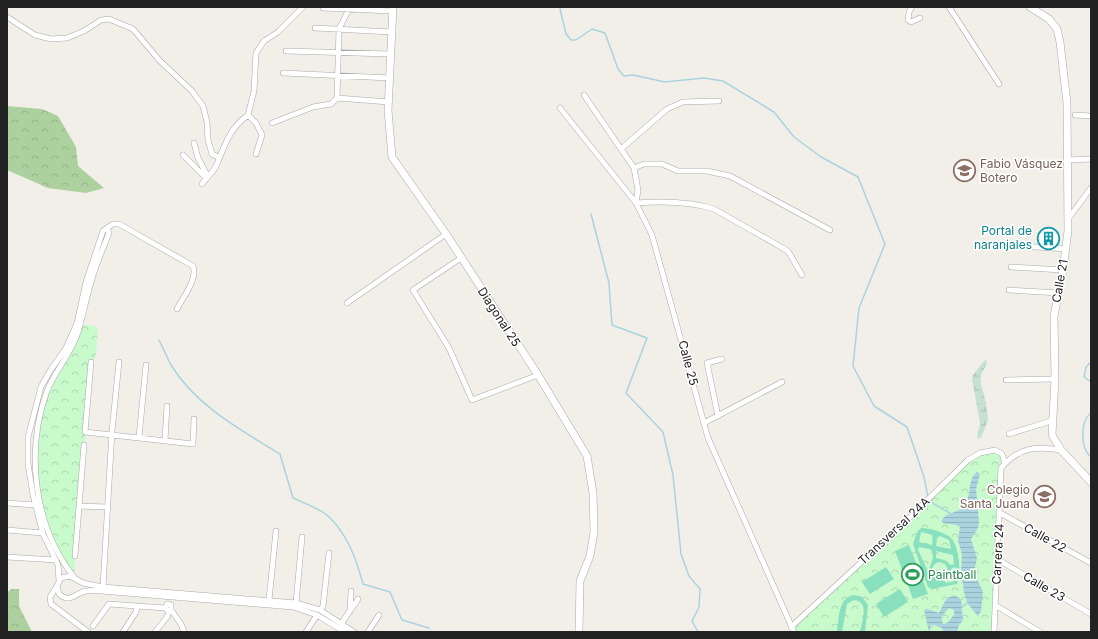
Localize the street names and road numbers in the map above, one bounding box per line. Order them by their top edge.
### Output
street label: Calle 21 [1048,258,1071,304]
street label: Diagonal 25 [475,284,524,349]
street label: Calle 25 [675,339,702,387]
street label: Transversal 24A [855,494,933,568]
street label: Calle 22 [1021,520,1069,555]
street label: Carrera 24 [988,523,1007,585]
street label: Calle 23 [1020,568,1068,605]

